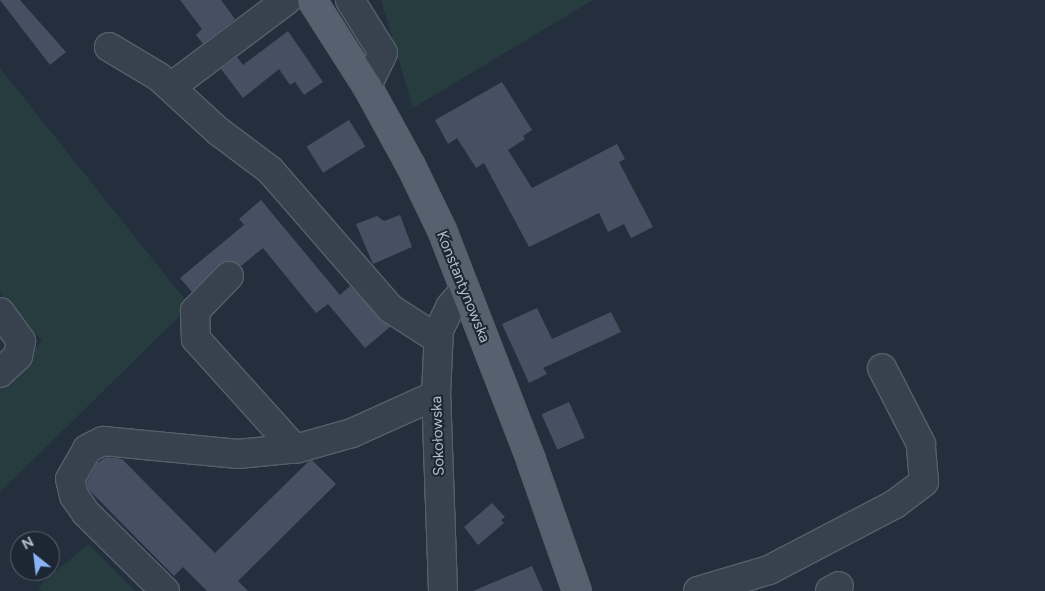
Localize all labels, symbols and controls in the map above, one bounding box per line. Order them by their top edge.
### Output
street label: Konstantynowska [432,229,494,345]
street label: Sokołowska [428,396,448,476]
north arrow [10,531,60,581]
text: N [19,533,37,553]

